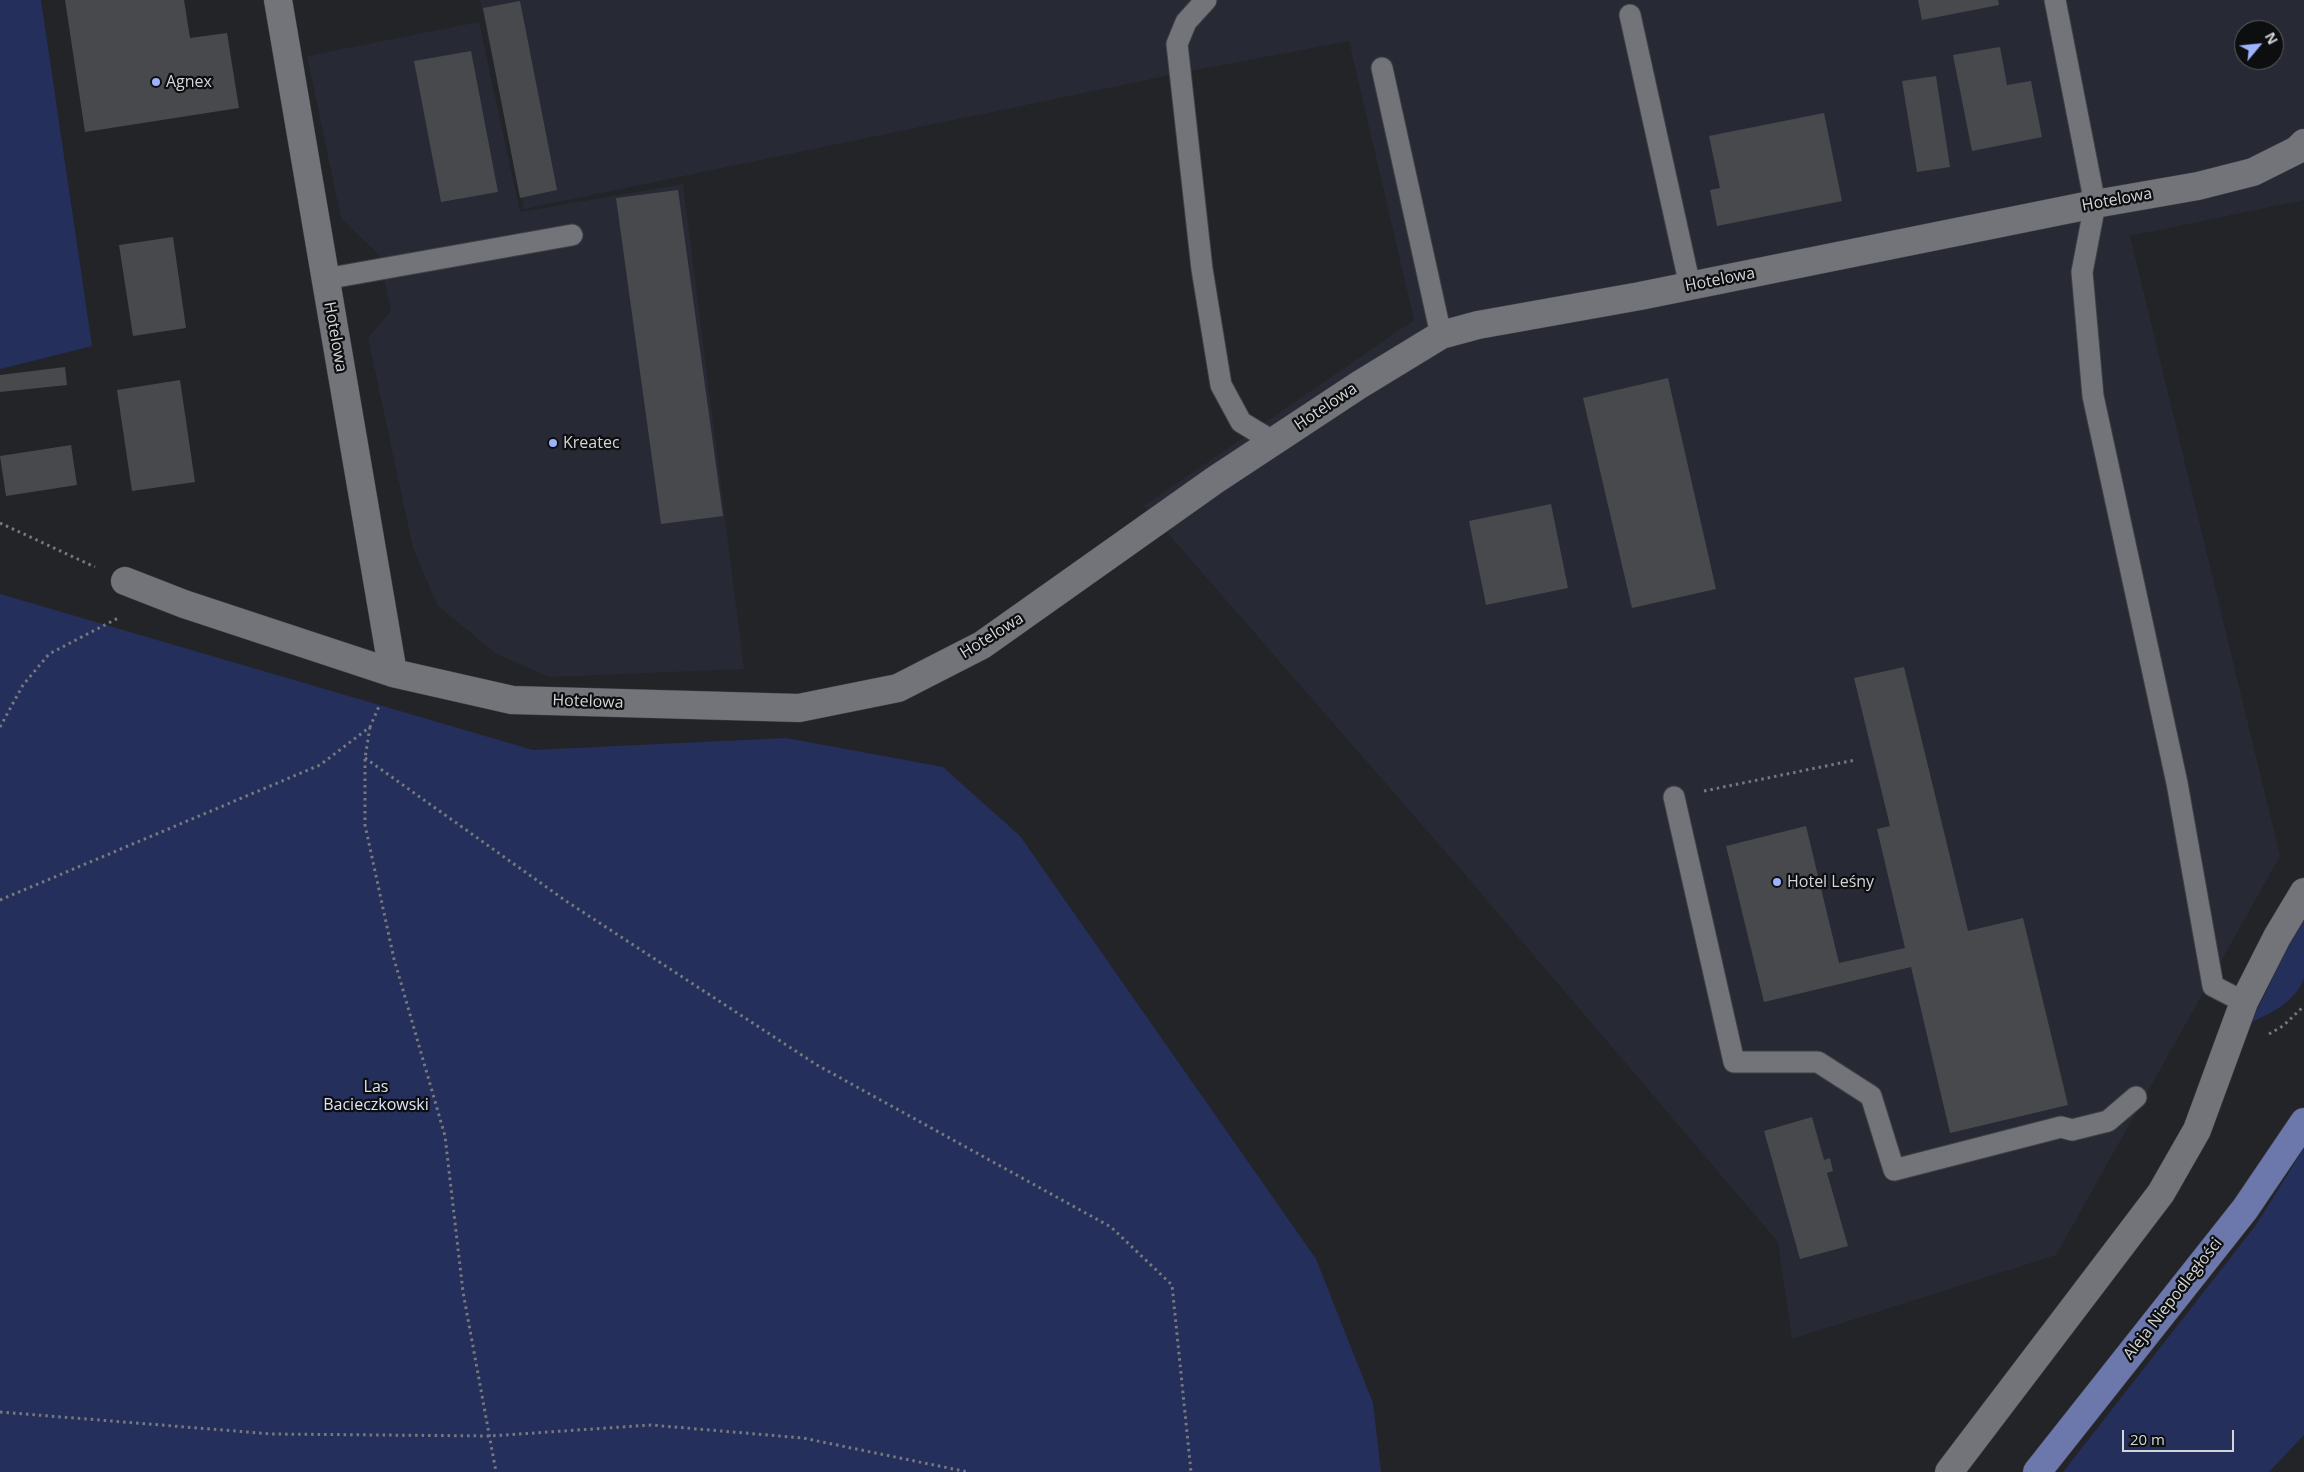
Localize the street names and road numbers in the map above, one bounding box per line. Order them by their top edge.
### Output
street label: Hotelowa [2080,184,2154,216]
street label: Hotelowa [1683,264,1757,296]
street label: Hotelowa [319,300,351,374]
street label: Hotelowa [1291,379,1361,435]
street label: Hotelowa [957,609,1027,663]
street label: Hotelowa [552,691,624,713]
street label: Aleja Niepodległości [2120,1234,2226,1364]

